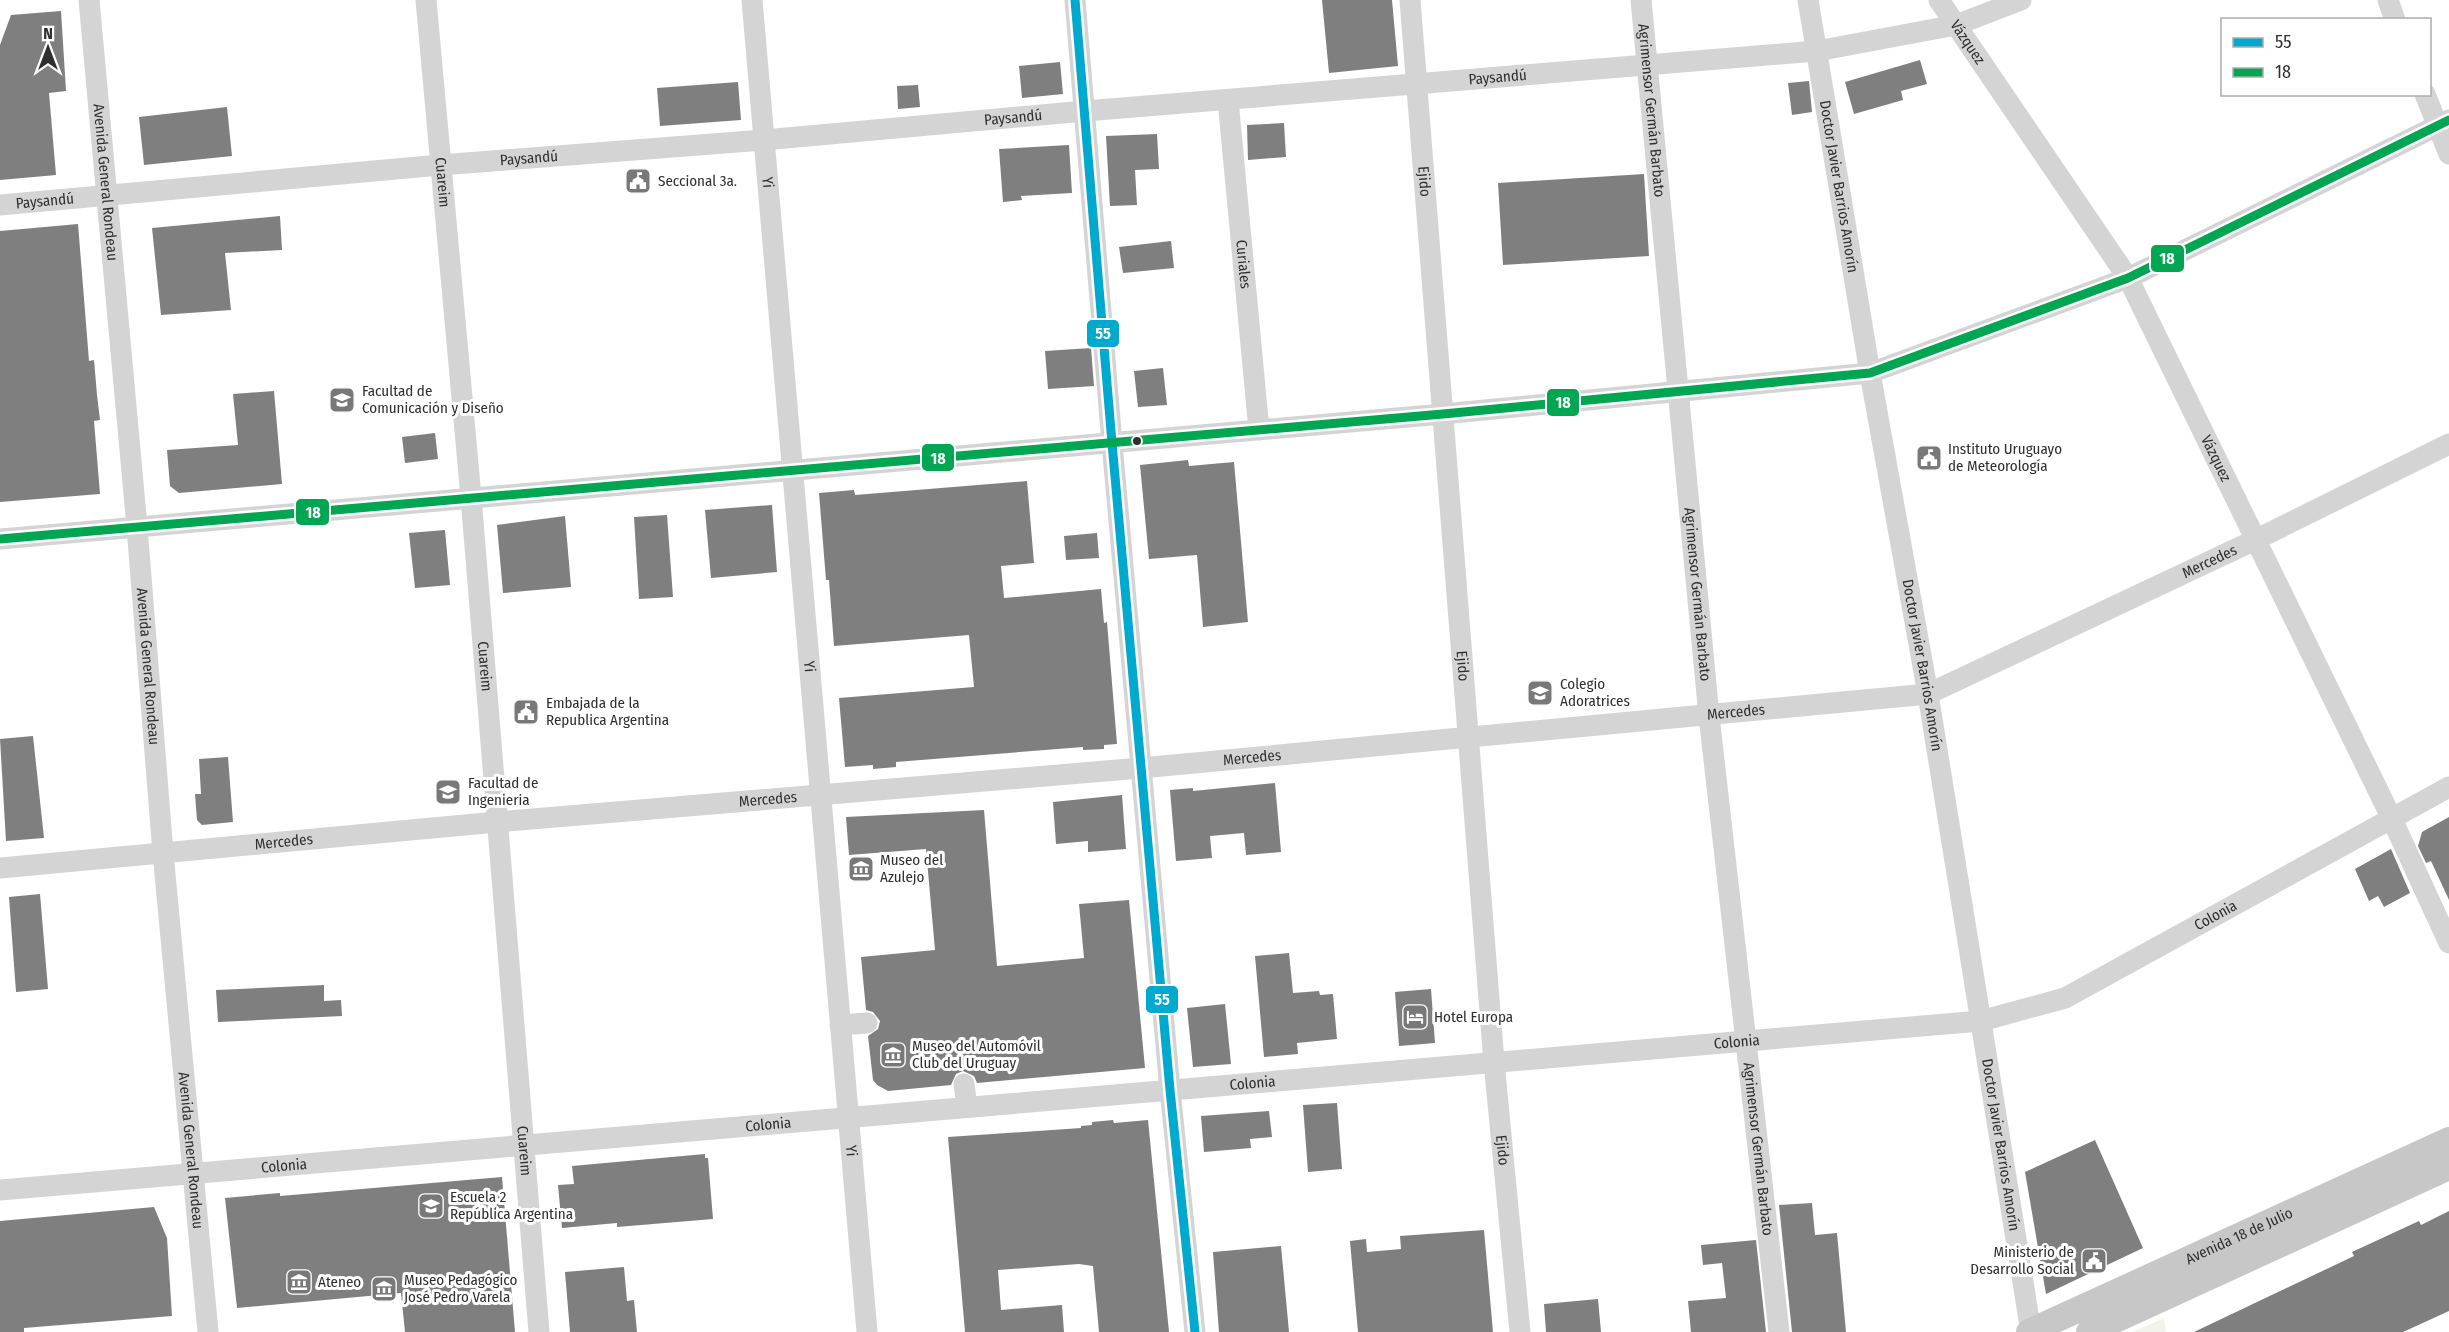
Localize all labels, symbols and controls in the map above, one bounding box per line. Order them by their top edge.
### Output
street label: Vázquez [1946,17,1989,68]
north arrow [18,18,78,78]
legend [2221,18,2431,96]
street label: Agrimensor Germán Barbato [1634,23,1669,198]
text: N [43,24,53,43]
text: 55 [2275,31,2291,53]
text: 18 [2275,61,2291,83]
street label: Paysandú [1468,66,1527,89]
street label: Doctor Javier Barrios Amorín [1816,99,1862,274]
street label: Avenida General Rondeau [89,103,122,262]
street label: Paysandú [983,106,1043,129]
street label: Paysandú [499,147,559,169]
street label: Cuareim [431,156,454,208]
street label: Ejido [1414,165,1435,197]
public building icon: Seccional 3a. [623,166,653,196]
place label: Seccional 3a. [658,172,737,190]
street label: Yi [758,176,777,189]
street label: Paysandú [15,189,75,213]
street label: Curiales [1232,239,1255,290]
line badge: 18 [2150,244,2185,273]
text: 18 [2159,249,2175,268]
line badge: 55 [1086,319,1120,348]
text: 55 [1095,324,1111,343]
place label: Facultad de Comunicación y Diseño [362,382,504,417]
school or university icon: Facultad de Comunicación y Diseño [327,385,357,415]
line badge: 18 [1546,388,1580,417]
text: 18 [1555,393,1571,412]
street label: Vázquez [2197,432,2235,485]
unlabelled marker [1131,435,1143,447]
place label: Instituto Uruguayo de Meteorología [1948,440,2062,475]
line badge: 18 [921,443,955,472]
public building icon: Instituto Uruguayo de Meteorología [1914,443,1944,473]
text: 18 [930,449,946,468]
line badge: 18 [295,498,330,526]
text: 18 [305,503,321,522]
street label: Agrimensor Germán Barbato [1680,507,1715,682]
street label: Mercedes [2179,541,2240,582]
street label: Doctor Javier Barrios Amorín [1898,578,1946,753]
street label: Avenida General Rondeau [133,587,163,746]
street label: Cuareim [474,641,496,692]
street label: Ejido [1452,650,1473,682]
street label: Yi [800,660,819,673]
place label: Colegio Adoratrices [1560,675,1630,710]
school or university icon: Colegio Adoratrices [1525,678,1555,708]
place label: Embajada de la Republica Argentina [546,694,669,729]
public building icon: Embajada de la Republica Argentina [511,697,541,727]
street label: Mercedes [1706,700,1766,724]
street label: Mercedes [1222,746,1282,769]
place label: Facultad de Ingenieria [468,774,538,809]
school or university icon: Facultad de Ingenieria [433,777,463,807]
street label: Mercedes [738,788,798,811]
street label: Mercedes [254,830,314,853]
place label: Museo del Azulejo [880,851,943,886]
museum icon: Museo del Azulejo [846,854,876,884]
street label: Colonia [2191,896,2240,934]
line badge: 55 [1145,985,1179,1014]
text: 55 [1154,990,1170,1009]
hotel icon: Hotel Europa [1400,1002,1430,1032]
place label: Hotel Europa [1434,1008,1513,1026]
street label: Colonia [1713,1031,1760,1053]
place label: Museo del Automóvil Club del Uruguay [912,1037,1041,1072]
museum icon: Museo del Automóvil Club del Uruguay [878,1040,908,1070]
street label: Doctor Javier Barrios Amorín [1978,1057,2024,1232]
street label: Agrimensor Germán Barbato [1739,1061,1777,1237]
street label: Avenida General Rondeau [175,1071,207,1230]
street label: Colonia [1229,1072,1276,1094]
street label: Colonia [745,1114,792,1135]
street label: Cuareim [513,1125,535,1177]
street label: Ejido [1492,1134,1513,1166]
street label: Yi [842,1144,861,1157]
street label: Colonia [260,1155,308,1177]
place label: Escuela 2 República Argentina [450,1188,573,1223]
school or university icon: Escuela 2 República Argentina [416,1191,446,1221]
street label: Avenida 18 de Julio [2183,1204,2296,1268]
place label: Ministerio de Desarrollo Social [1970,1243,2074,1278]
public building icon: Ministerio de Desarrollo Social [2079,1246,2109,1276]
museum icon: Ateneo [284,1267,314,1297]
place label: Museo Pedagógico José Pedro Varela [404,1271,517,1306]
place label: Ateneo [318,1273,361,1291]
museum icon: Museo Pedagógico José Pedro Varela [369,1274,399,1304]

